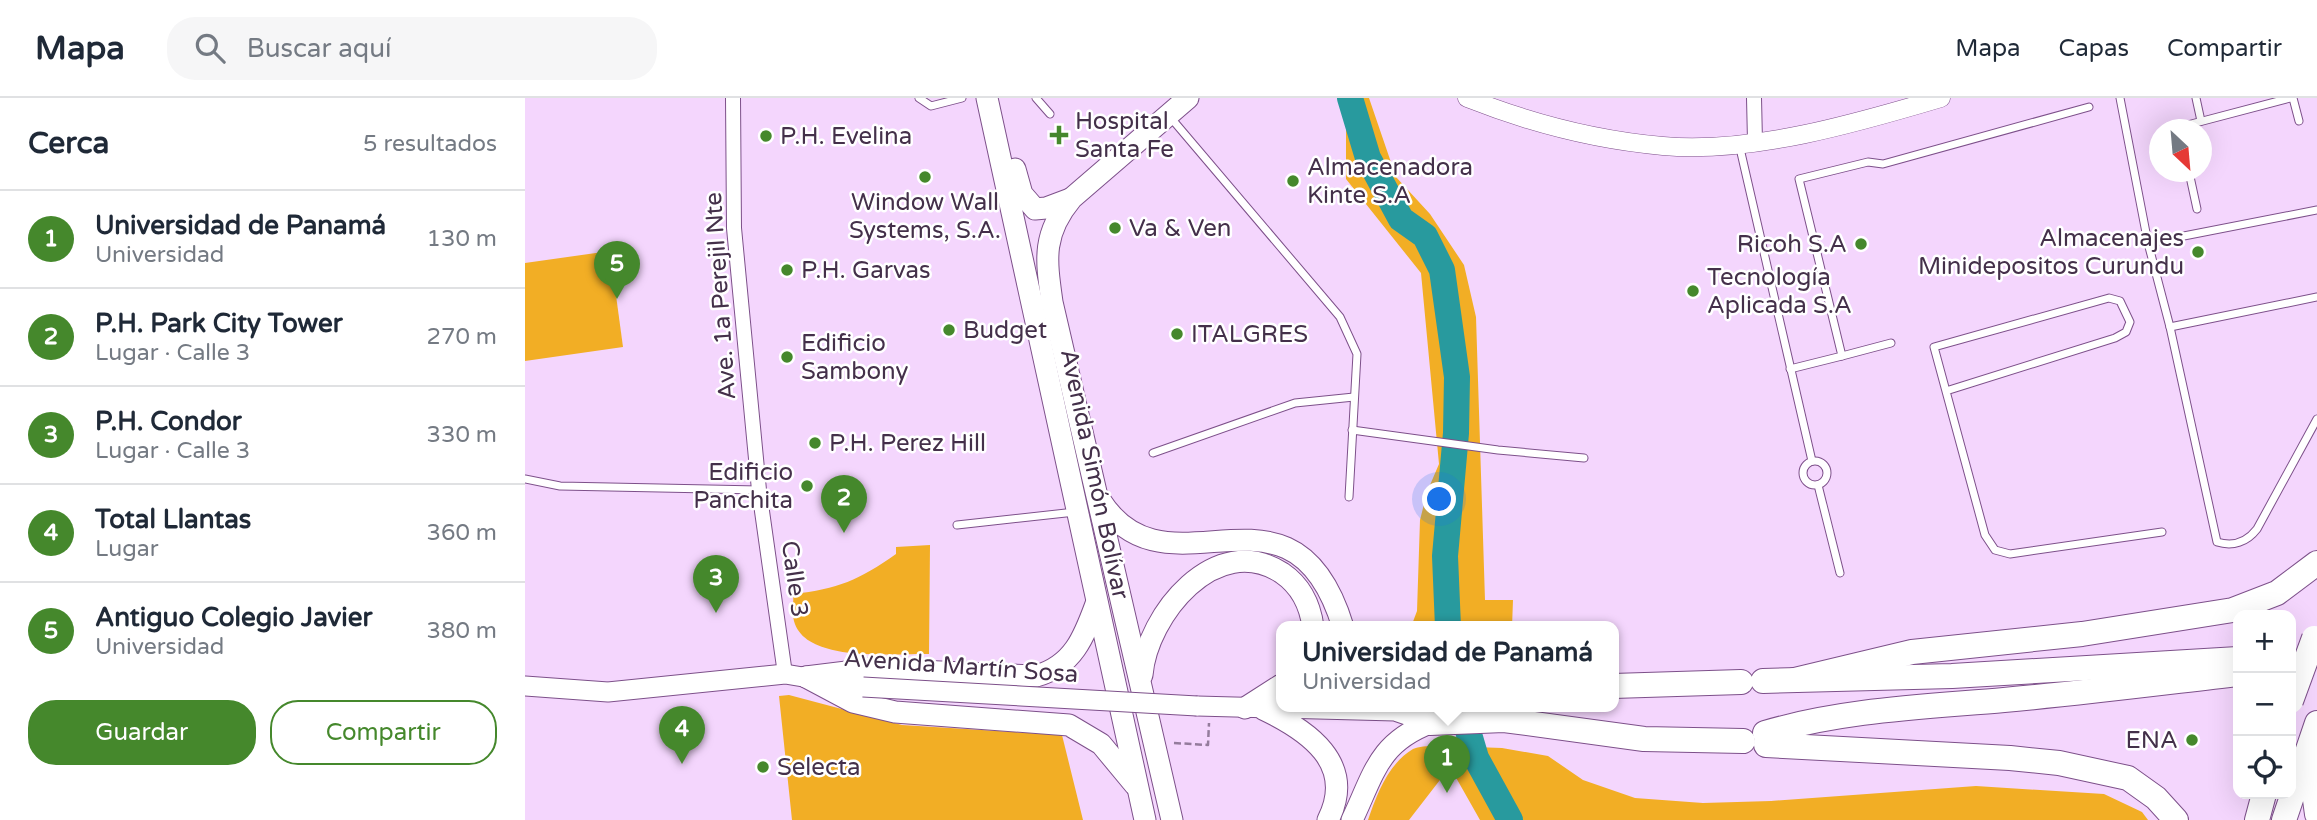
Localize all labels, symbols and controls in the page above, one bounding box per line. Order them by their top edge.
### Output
search box [167,17,657,80]
text: Mapa [35,29,125,68]
icon: search [191,29,229,67]
text: Buscar aquí [247,33,391,64]
text: Mapa [1955,34,2021,63]
text: Capas [2059,34,2129,63]
text: Compartir [2167,34,2282,63]
place label: Hospital Santa Fe [1075,107,1174,164]
north arrow [2149,119,2212,182]
place label: P.H. Evelina [780,122,912,151]
text: Cerca [28,125,109,162]
marker: Hospital Santa Fe [1049,125,1069,145]
marker: P.H. Evelina [758,128,774,144]
text: 5 resultados [363,130,497,158]
place label: Almacenadora Kinte S.A [1307,153,1473,210]
marker: Window Wall Systems, S.A. [917,169,933,185]
marker: Almacenadora Kinte S.A [1285,173,1301,189]
place label: Window Wall Systems, S.A. [849,188,1001,245]
street label: Ave. 1a Perejil Nte [699,191,742,401]
text: Universidad de Panamá [95,210,386,241]
place label: Va & Ven [1129,214,1231,243]
marker: Va & Ven [1107,220,1123,236]
place label: Almacenajes Minidepositos Curundu [1918,224,2184,281]
text: 1 [44,225,58,253]
text: 130 m [427,225,497,253]
place label: Ricoh S.A [1737,230,1847,259]
marker: Ricoh S.A [1853,236,1869,252]
text: Universidad [95,241,224,269]
pin: 5 [594,241,640,299]
marker: Almacenajes Minidepositos Curundu [2190,244,2206,260]
place label: P.H. Garvas [801,256,931,285]
marker: P.H. Garvas [779,262,795,278]
place label: Tecnología Aplicada S.A [1707,263,1852,320]
marker: Tecnología Aplicada S.A [1685,283,1701,299]
text: P.H. Park City Tower [95,308,343,339]
place label: Budget [963,316,1047,345]
place label: ITALGRES [1191,320,1308,349]
marker: Budget [941,322,957,338]
text: 2 [44,323,58,351]
text: 270 m [427,323,497,351]
marker: ITALGRES [1169,326,1185,342]
place label: Edificio Sambony [801,329,908,386]
text: Lugar · Calle 3 [95,339,250,367]
street label: Avenida Simón Bolívar [1054,346,1135,603]
marker: Edificio Sambony [779,349,795,365]
text: P.H. Condor [95,406,242,437]
text: 3 [44,421,58,449]
text: 330 m [427,421,497,449]
place label: P.H. Perez Hill [829,429,986,458]
marker: P.H. Perez Hill [807,435,823,451]
text: Lugar · Calle 3 [95,437,250,465]
place label: Edificio Panchita [693,458,793,515]
pin: 2 [821,475,867,533]
marker: Edificio Panchita [799,478,815,494]
your location [1422,482,1456,516]
text: Total Llantas [95,504,251,535]
text: 4 [44,519,58,547]
text: 360 m [427,519,497,547]
text: Lugar [95,535,159,563]
street label: Calle 3 [775,539,814,619]
pin: 3 [693,555,739,613]
text: Antiguo Colegio Javier [95,602,373,633]
map controls [2233,610,2296,799]
button: + [2233,610,2296,673]
text: 5 [44,617,58,645]
text: 380 m [427,617,497,645]
popup [1276,621,1619,712]
text: Universidad [95,633,224,661]
text: Universidad de Panamá [1302,637,1593,668]
street label: Avenida Martín Sosa [843,644,1079,689]
text: Universidad [1302,668,1431,696]
button: − [2233,673,2296,736]
button: Guardar [28,700,256,765]
button: Compartir [270,700,497,765]
pin: 4 [659,706,705,764]
place label: ENA [2126,726,2178,755]
marker: ENA [2184,732,2200,748]
pin: 1 [1424,735,1470,793]
button: locate [2233,736,2296,799]
place label: Selecta [777,753,860,782]
marker: Selecta [755,759,771,775]

